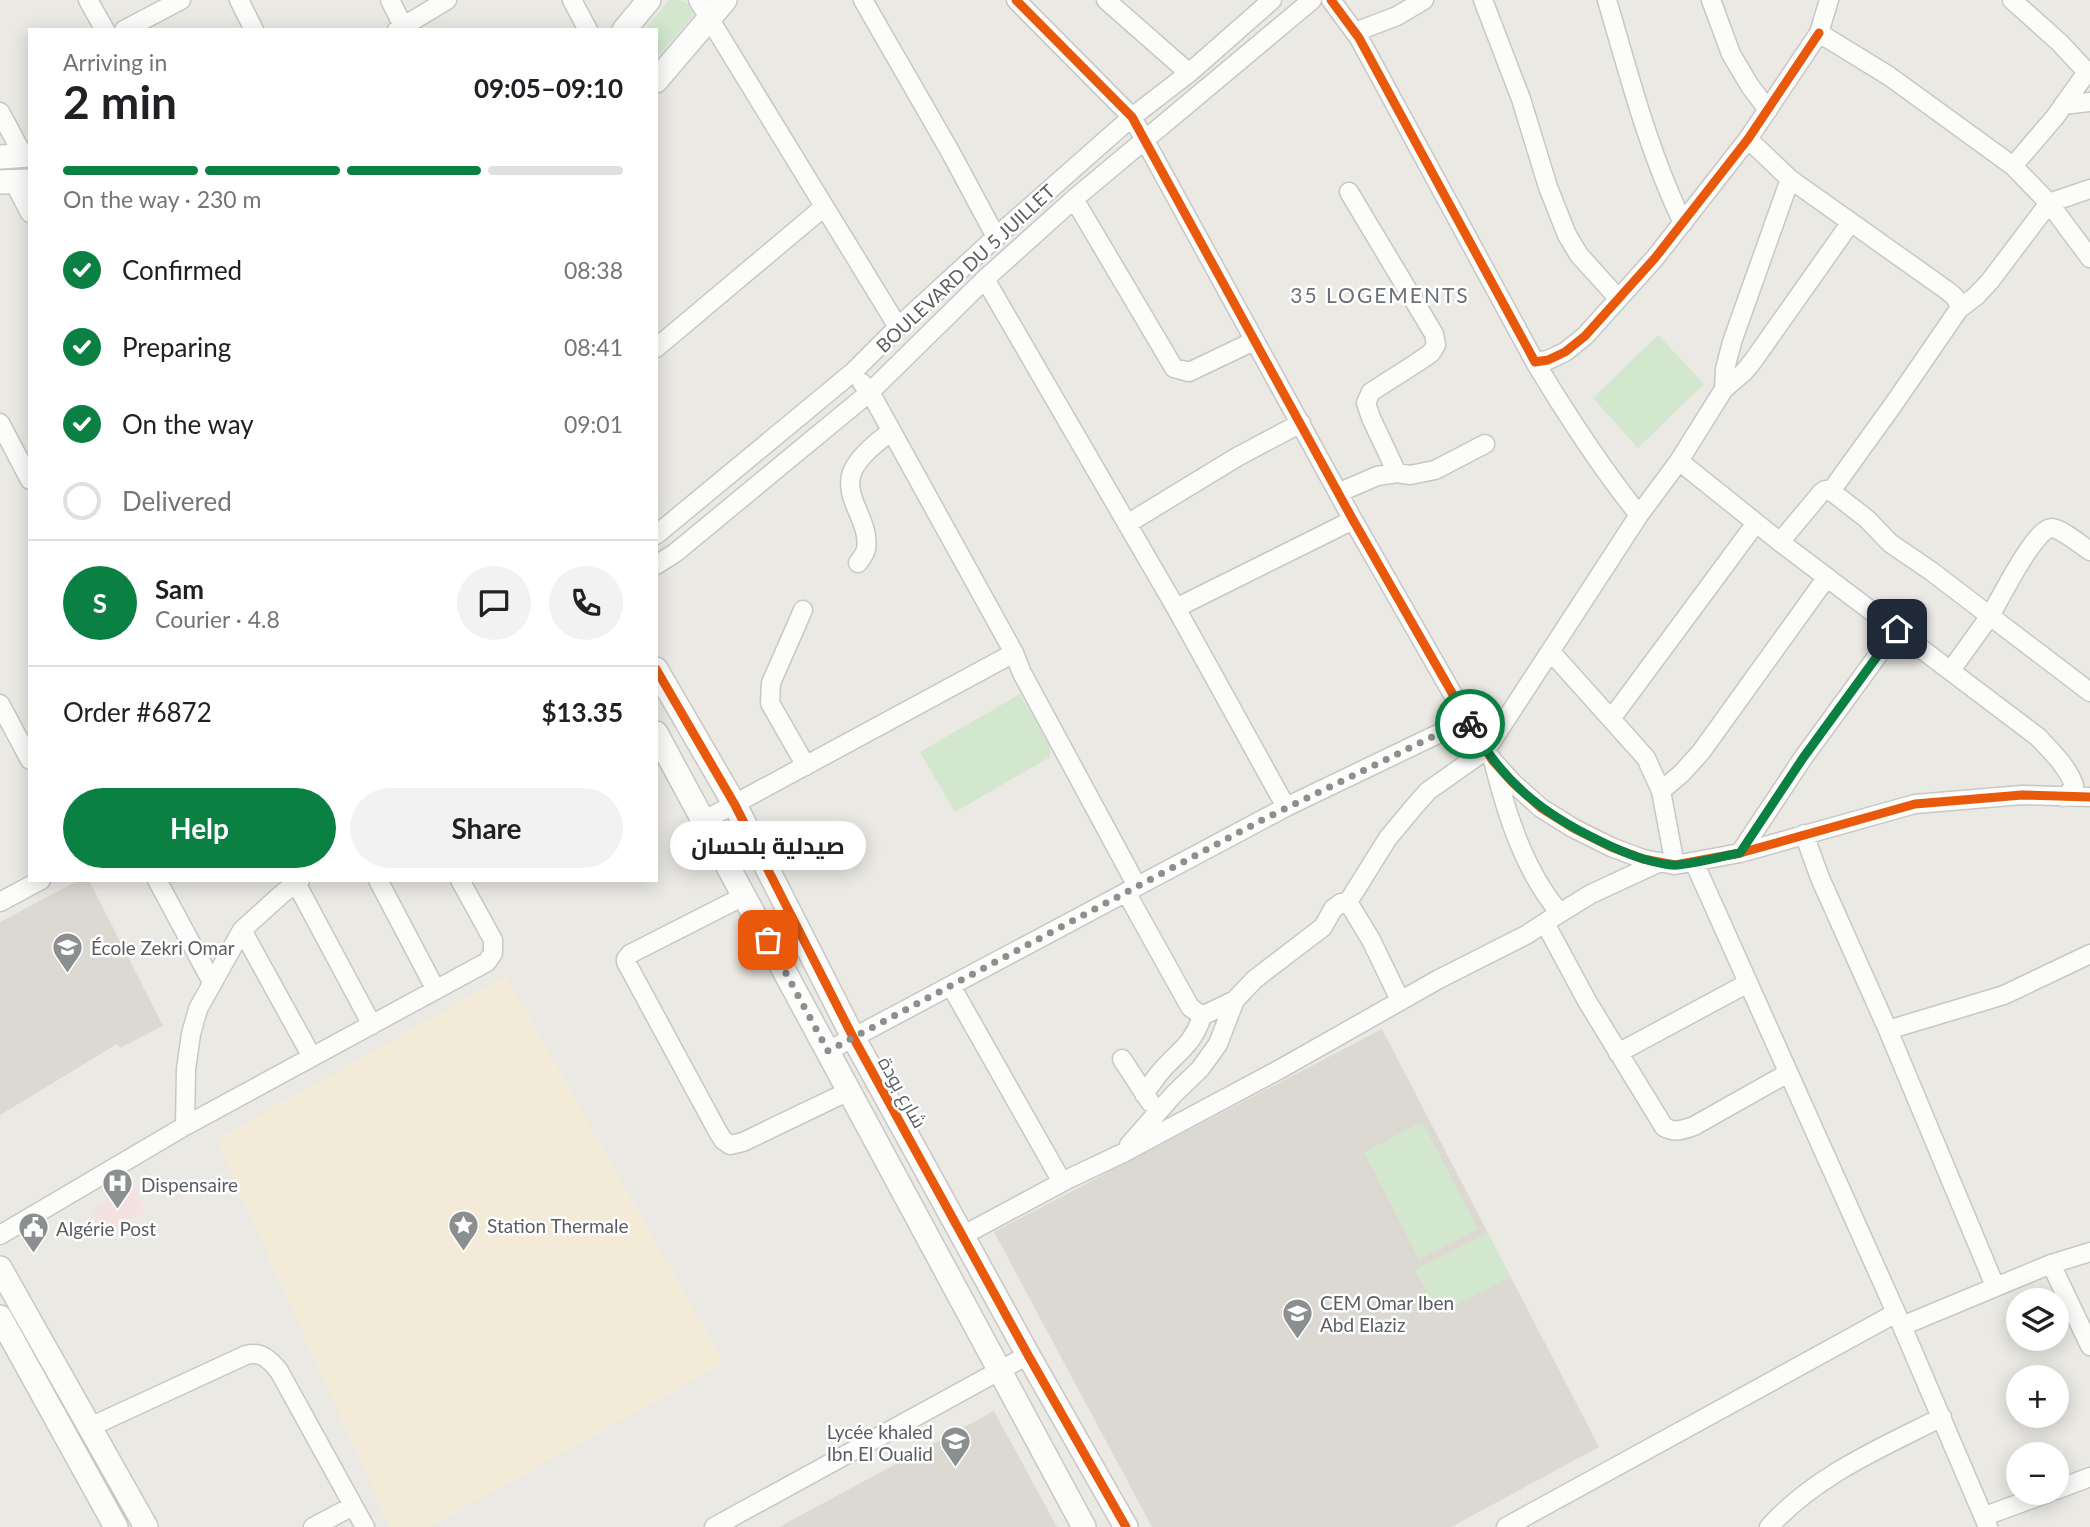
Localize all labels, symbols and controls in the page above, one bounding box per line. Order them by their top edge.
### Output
text: Arriving in [63,48,167,76]
text: 09:05–09:10 [474,72,623,104]
text: 2 min [63,74,177,129]
street label: BOULEVARD DU 5 JUILLET [871,179,1059,357]
text: On the way · 230 m [63,185,262,213]
icon: check [63,251,101,289]
text: Confirmed [122,254,242,286]
text: 08:38 [564,256,623,284]
district label: 35 LOGEMENTS [1290,282,1470,307]
icon: check [63,328,101,366]
text: Preparing [122,331,231,363]
text: 08:41 [564,333,623,361]
icon: check [63,405,101,443]
text: On the way [122,408,254,440]
text: 09:01 [564,410,623,438]
text: Delivered [122,485,232,517]
button: chat [457,566,531,640]
button: phone [549,566,623,640]
text: Sam [155,573,204,605]
text: S [93,587,107,619]
pin [1867,599,1927,659]
text: Courier · 4.8 [155,605,280,633]
icon: home [1878,610,1916,648]
courier [1435,689,1505,759]
text: Order #6872 [63,696,212,728]
text: $13.35 [541,696,623,728]
icon: bike [1451,705,1489,743]
button: Help [63,788,336,868]
button: Share [350,788,623,868]
callout: صيدلية بلحسان [670,821,866,870]
text: صيدلية بلحسان [691,831,845,859]
pin [738,910,798,970]
icon: bag [749,921,787,959]
school or university icon: École Zekri Omar [51,930,85,974]
place label: École Zekri Omar [91,936,235,959]
street label: شارع بودة [871,1052,932,1133]
hospital icon: Dispensaire [101,1167,135,1211]
place label: Dispensaire [141,1173,238,1196]
place icon: Station Thermale [447,1208,481,1252]
public building icon: Algérie Post [16,1211,50,1255]
place label: Station Thermale [487,1214,629,1237]
place label: Algérie Post [56,1217,156,1240]
map controls [2006,1288,2069,1505]
button: layers [2006,1288,2069,1351]
place label: CEM Omar Iben Abd Elaziz [1320,1291,1454,1336]
school or university icon: CEM Omar Iben Abd Elaziz [1280,1296,1314,1340]
button: + [2006,1365,2069,1428]
place label: Lycée khaled Ibn El Oualid [827,1420,933,1465]
school or university icon: Lycée khaled Ibn El Oualid [939,1425,973,1469]
button: − [2006,1442,2069,1505]

